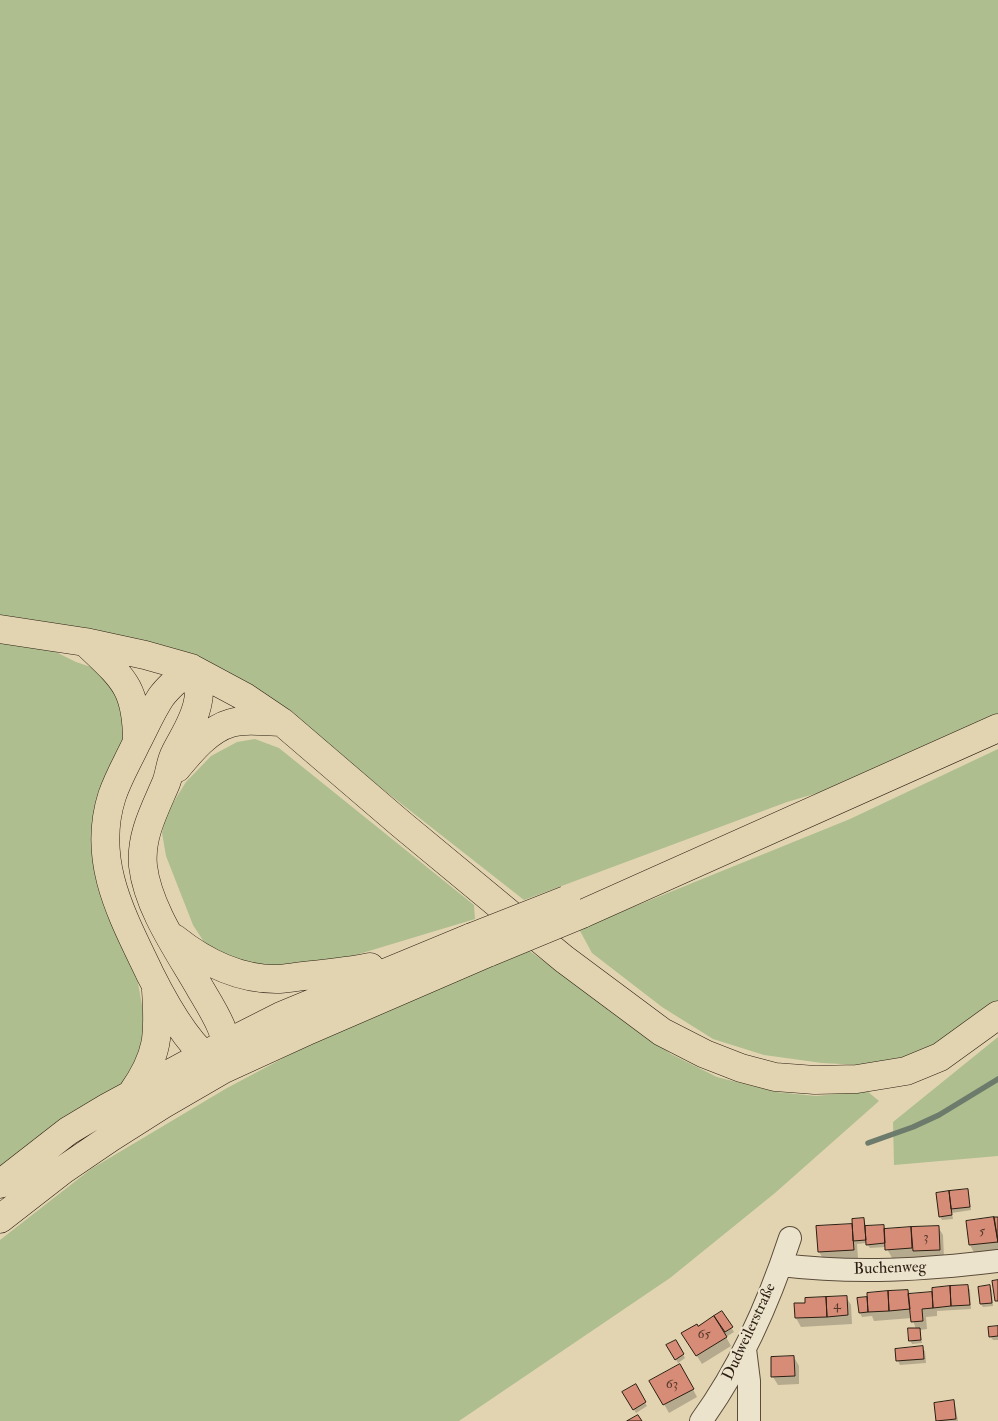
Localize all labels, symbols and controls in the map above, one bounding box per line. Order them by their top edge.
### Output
house number: 5 [979,1224,985,1240]
house number: 3 [923,1230,929,1246]
street label: Buchenweg [853,1258,927,1280]
street label: Dudweilerstraße [719,1280,781,1384]
house number: 4 [833,1298,841,1314]
house number: 65 [697,1327,711,1343]
house number: 63 [666,1377,678,1393]

